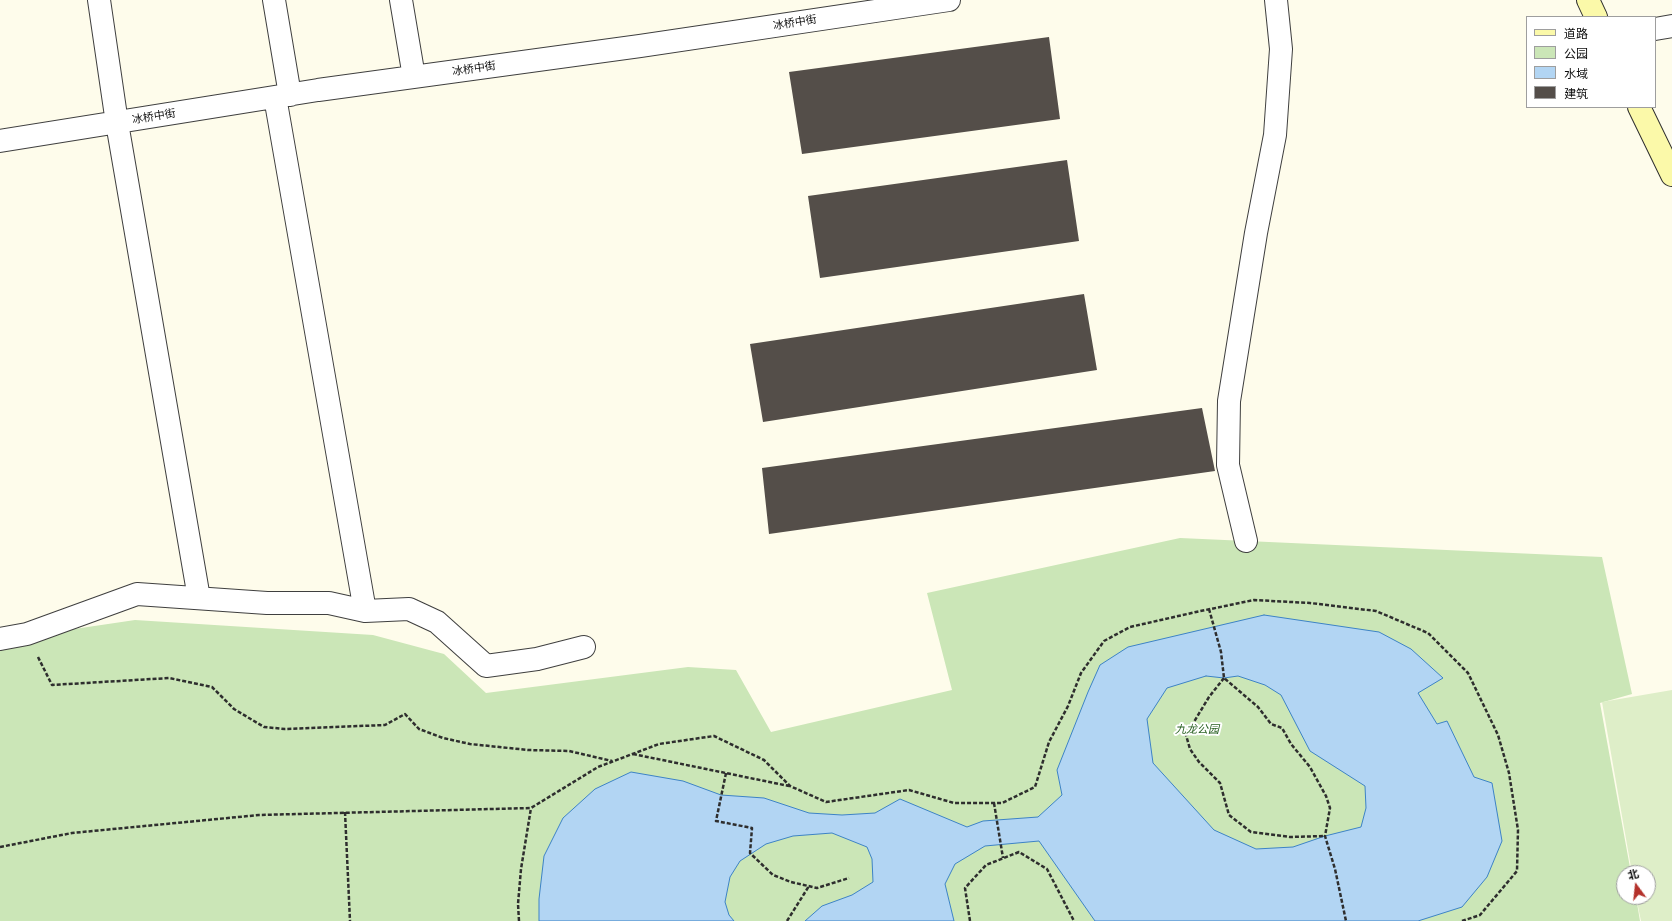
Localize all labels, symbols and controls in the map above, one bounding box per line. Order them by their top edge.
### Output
street label: 冰桥中街 [772,13,818,33]
legend [1526,16,1656,108]
text: 道路 [1564,26,1588,41]
text: 公园 [1564,46,1588,61]
street label: 冰桥中街 [451,59,497,79]
text: 水域 [1564,66,1588,81]
text: 建筑 [1564,86,1588,101]
street label: 冰桥中街 [131,107,177,127]
park label: 九龙公园 [1175,723,1219,737]
north arrow [1616,865,1656,905]
text: 北 [1626,866,1640,883]

